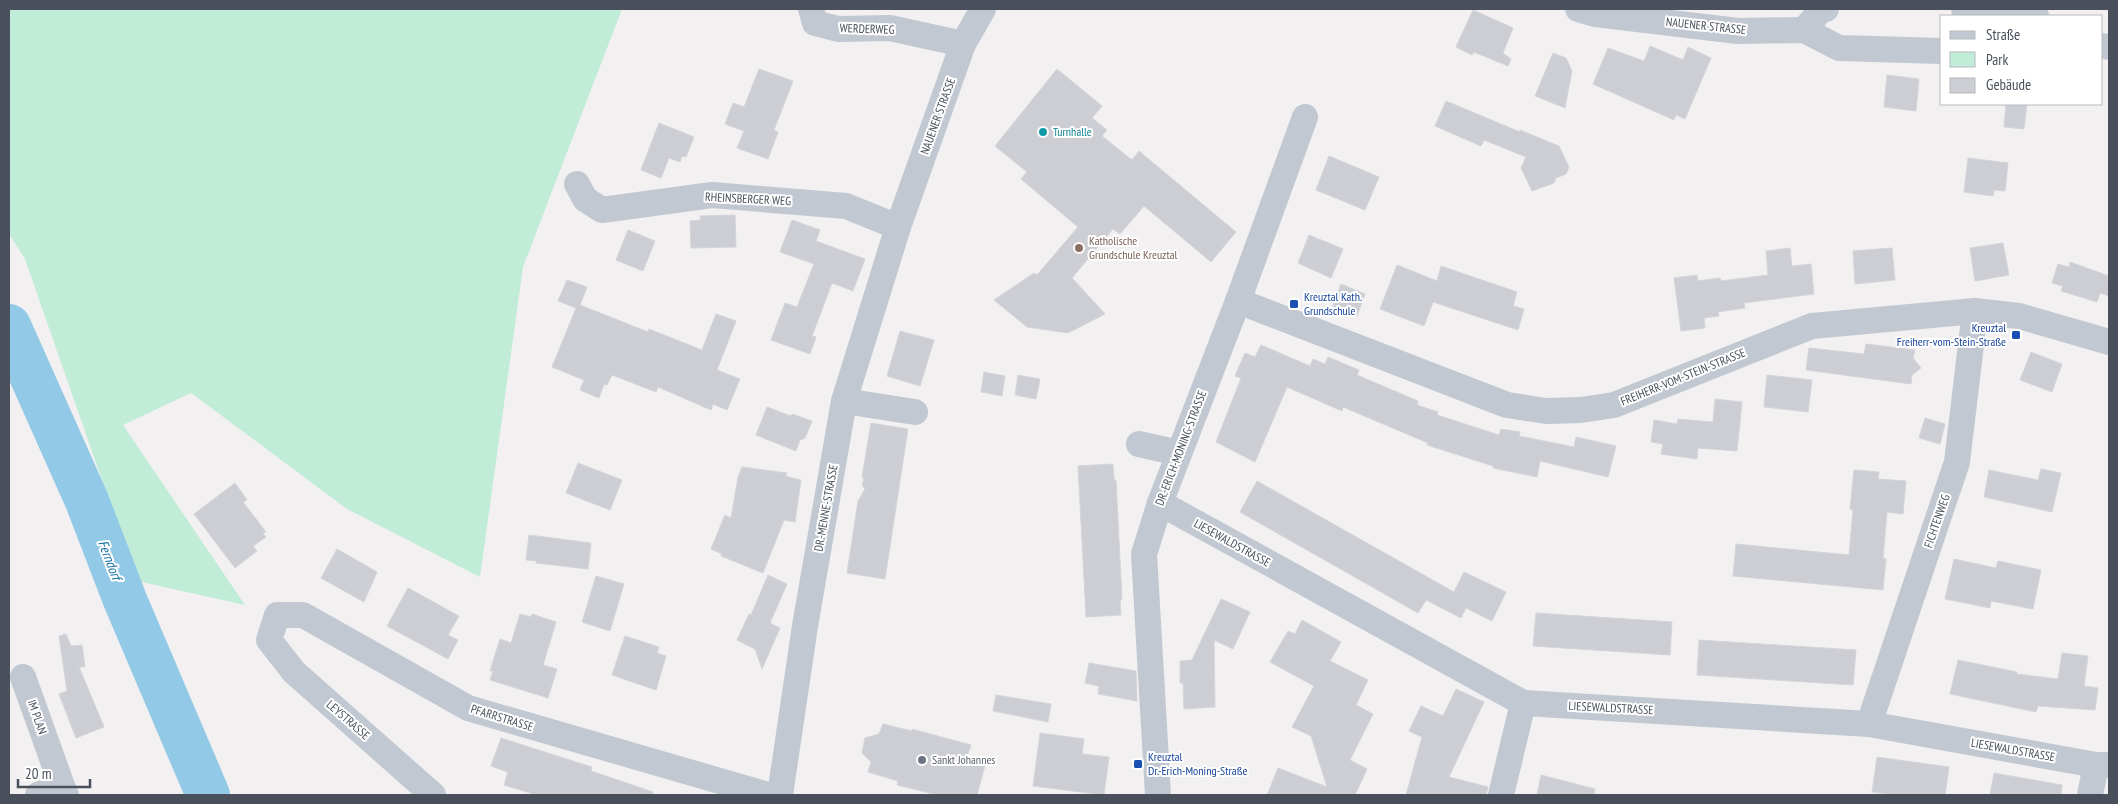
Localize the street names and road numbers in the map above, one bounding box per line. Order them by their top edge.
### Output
street label: NAUENER STRASSE [1665,14,1747,37]
street label: WERDERWEG [839,20,895,37]
street label: NAUENER STRASSE [917,75,958,156]
street label: RHEINSBERGER WEG [705,189,792,208]
street label: FREIHERR-VOM-STEIN-STRASSE [1618,345,1747,408]
street label: DR.-ERICH-MONING-STRASSE [1152,388,1209,507]
street label: DR.-MENNE-STRASSE [810,463,841,553]
street label: FICHTENWEG [1920,492,1953,550]
street label: LIESEWALDSTRASSE [1191,515,1273,570]
street label: LEYSTRASSE [324,697,373,743]
street label: IM PLAN [25,698,50,736]
street label: LIESEWALDSTRASSE [1568,698,1654,717]
street label: PFARRSTRASSE [469,701,535,734]
street label: LIESEWALDSTRASSE [1970,735,2056,764]

